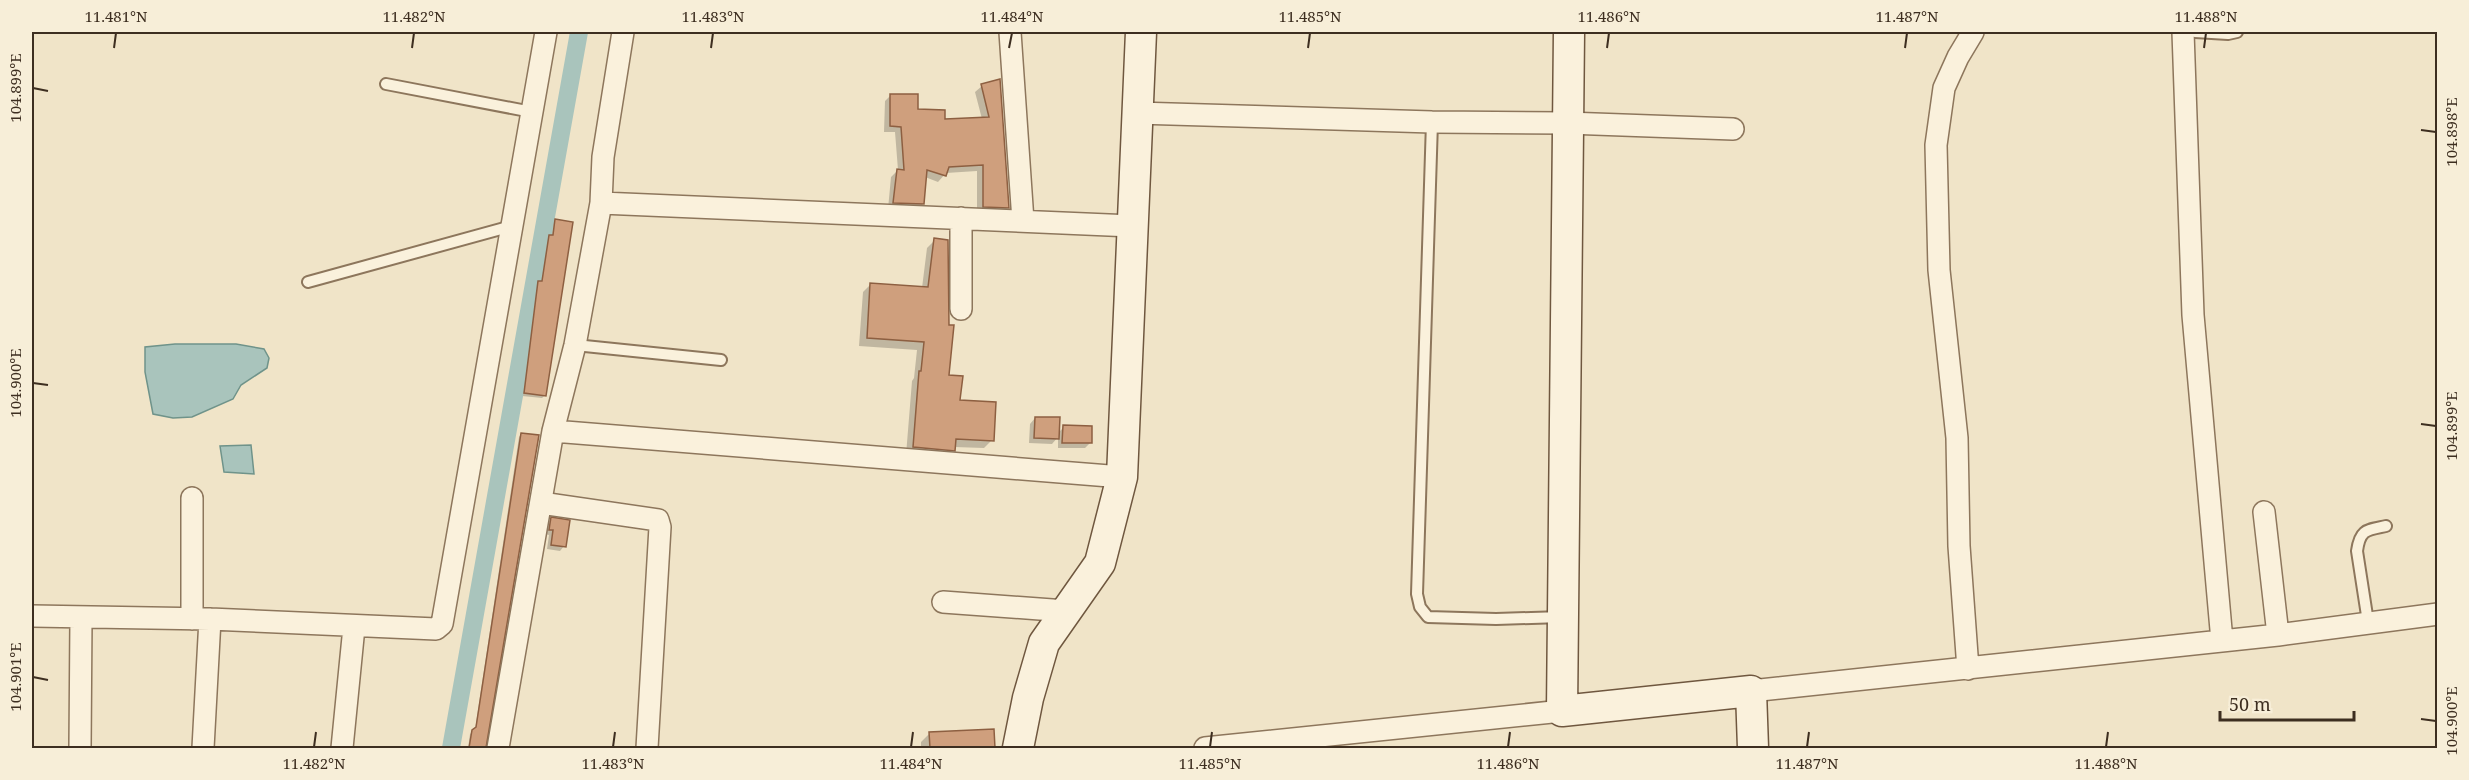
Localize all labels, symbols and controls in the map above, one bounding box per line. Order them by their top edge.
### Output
text: 11.481°N [84,6,148,26]
text: 11.482°N [382,6,446,26]
text: 11.483°N [681,6,745,26]
text: 11.484°N [980,6,1044,26]
text: 11.485°N [1278,6,1342,26]
text: 11.486°N [1577,6,1641,26]
text: 11.487°N [1875,6,1939,26]
text: 11.488°N [2174,6,2238,26]
text: 104.899°E [5,53,25,123]
text: 104.898°E [2441,97,2461,167]
text: 104.900°E [5,348,25,418]
text: 104.899°E [2441,391,2461,461]
text: 104.901°E [5,642,25,712]
scale bar [2220,684,2354,722]
text: 104.900°E [2441,686,2461,756]
text: 50 m [2229,692,2271,716]
text: 11.482°N [282,753,346,773]
text: 11.483°N [581,753,645,773]
text: 11.484°N [879,753,943,773]
text: 11.485°N [1178,753,1242,773]
text: 11.486°N [1476,753,1540,773]
text: 11.487°N [1775,753,1839,773]
text: 11.488°N [2074,753,2138,773]

